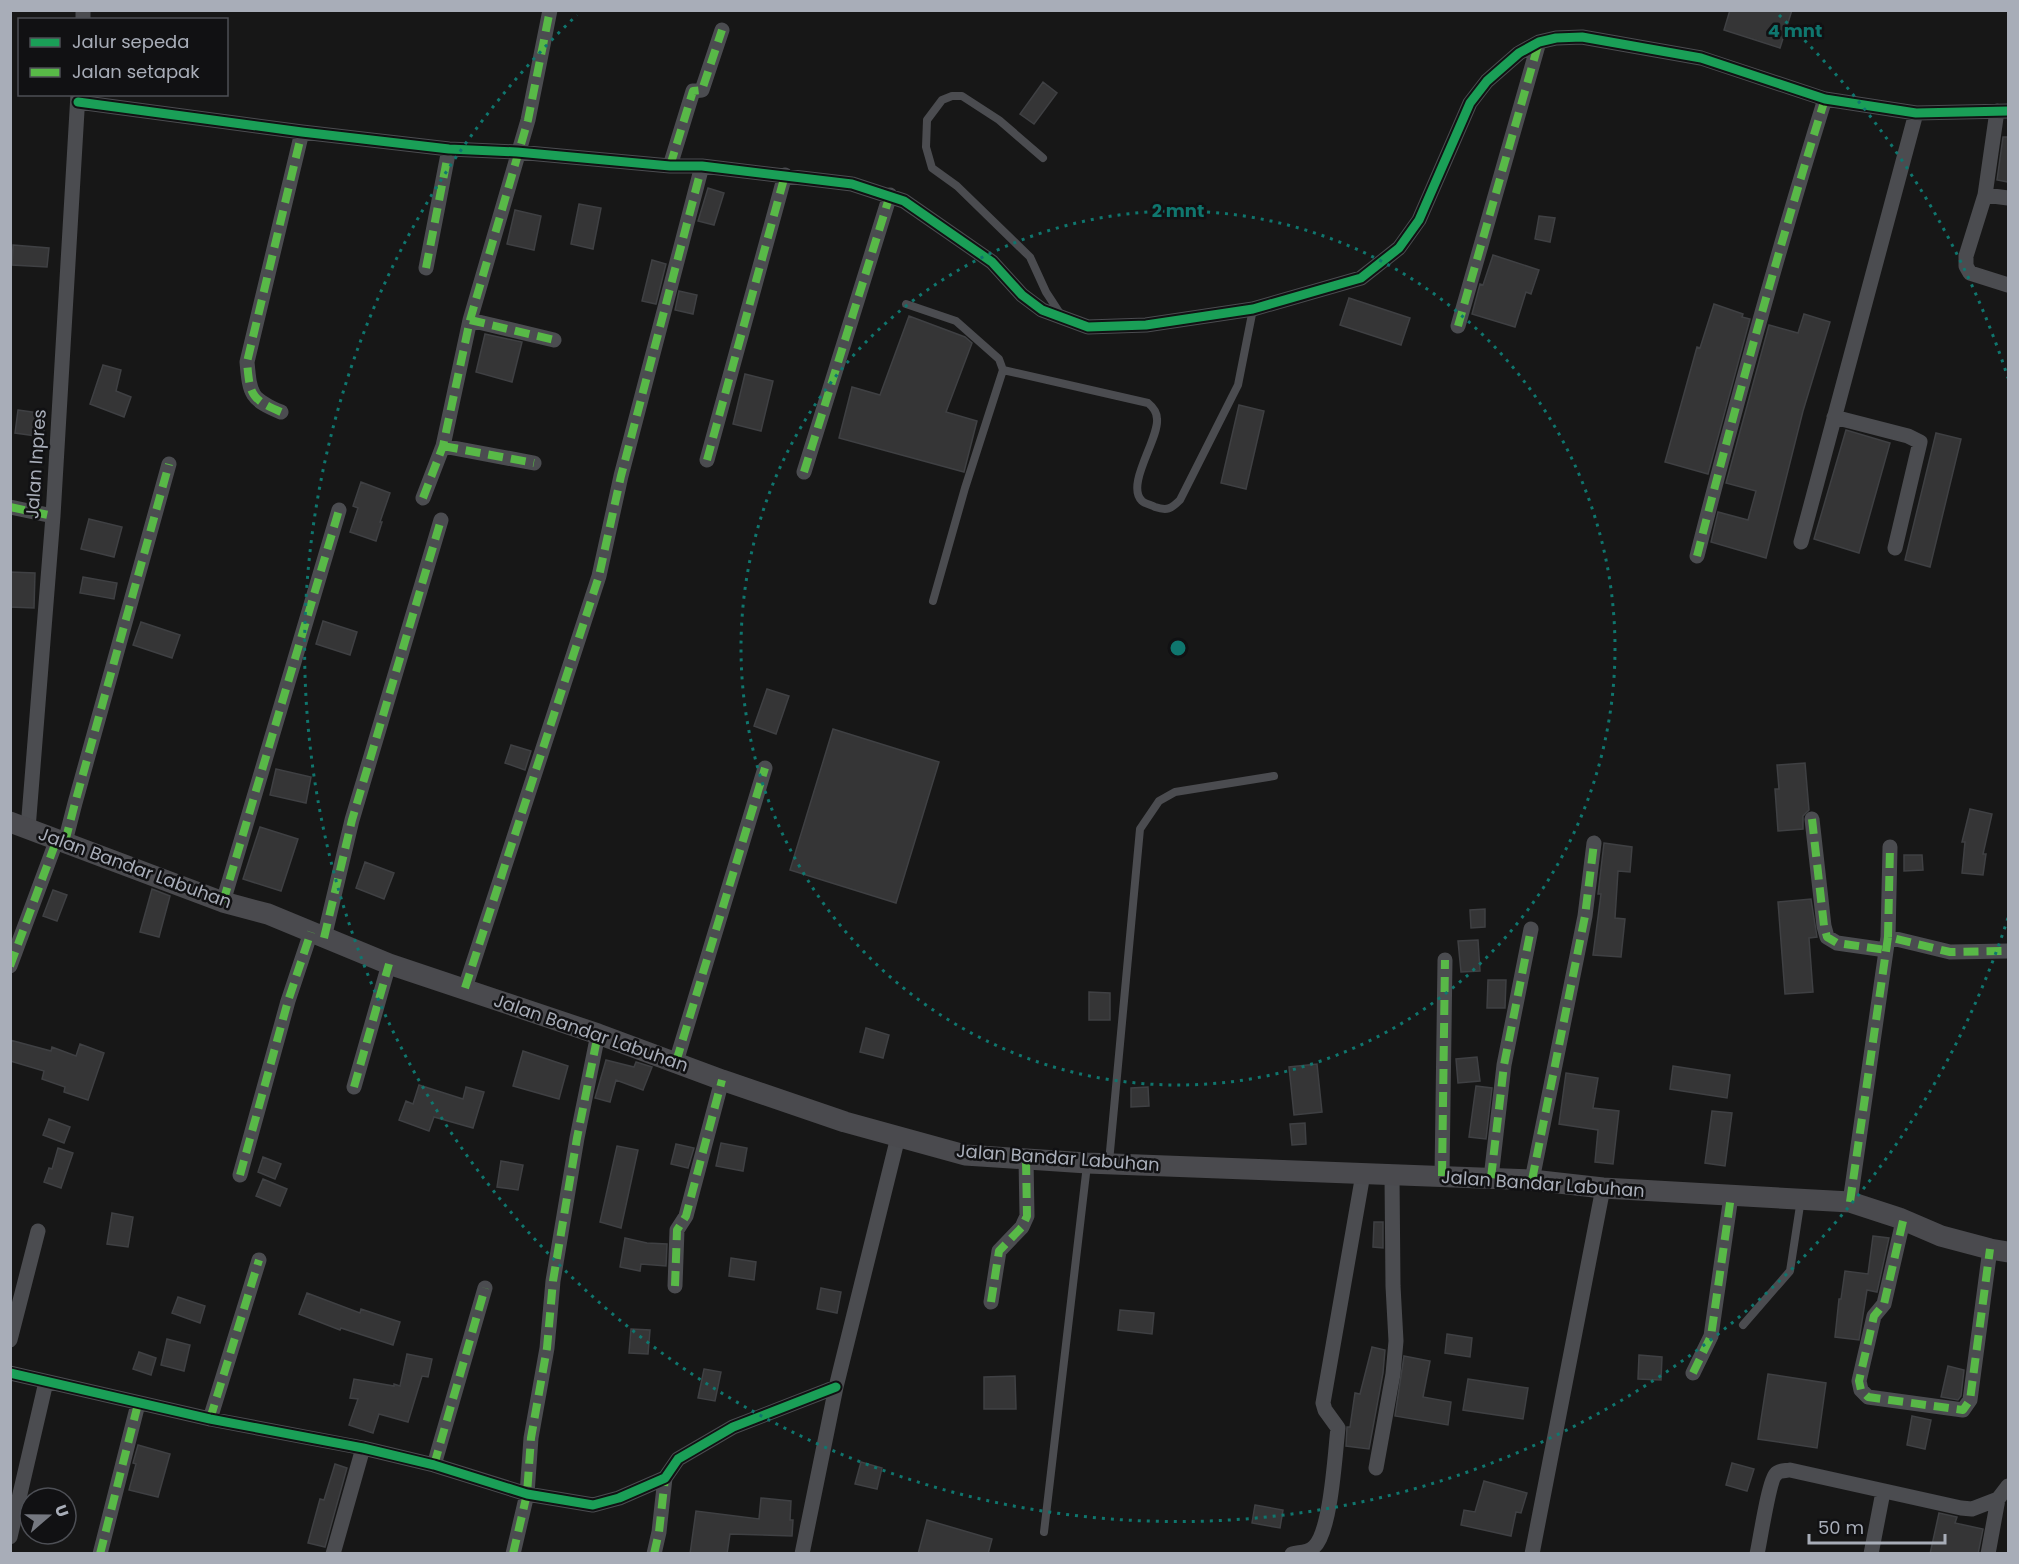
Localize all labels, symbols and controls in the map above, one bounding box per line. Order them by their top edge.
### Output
legend [18,18,228,96]
text: 4 mnt [1768,18,1822,43]
text: Jalur sepeda [72,29,189,54]
text: Jalan setapak [72,59,200,84]
text: 2 mnt [1152,198,1204,223]
street label: Jalan Inpres [19,408,52,520]
centre of rings [1168,638,1188,658]
street label: Jalan Bandar Labuhan [35,821,235,914]
street label: Jalan Bandar Labuhan [491,987,692,1078]
street label: Jalan Bandar Labuhan [955,1138,1161,1177]
street label: Jalan Bandar Labuhan [1440,1164,1646,1203]
north arrow [18,1486,78,1546]
text: U [49,1502,74,1520]
scale bar [1809,1507,1946,1545]
text: 50 m [1818,1515,1864,1540]

